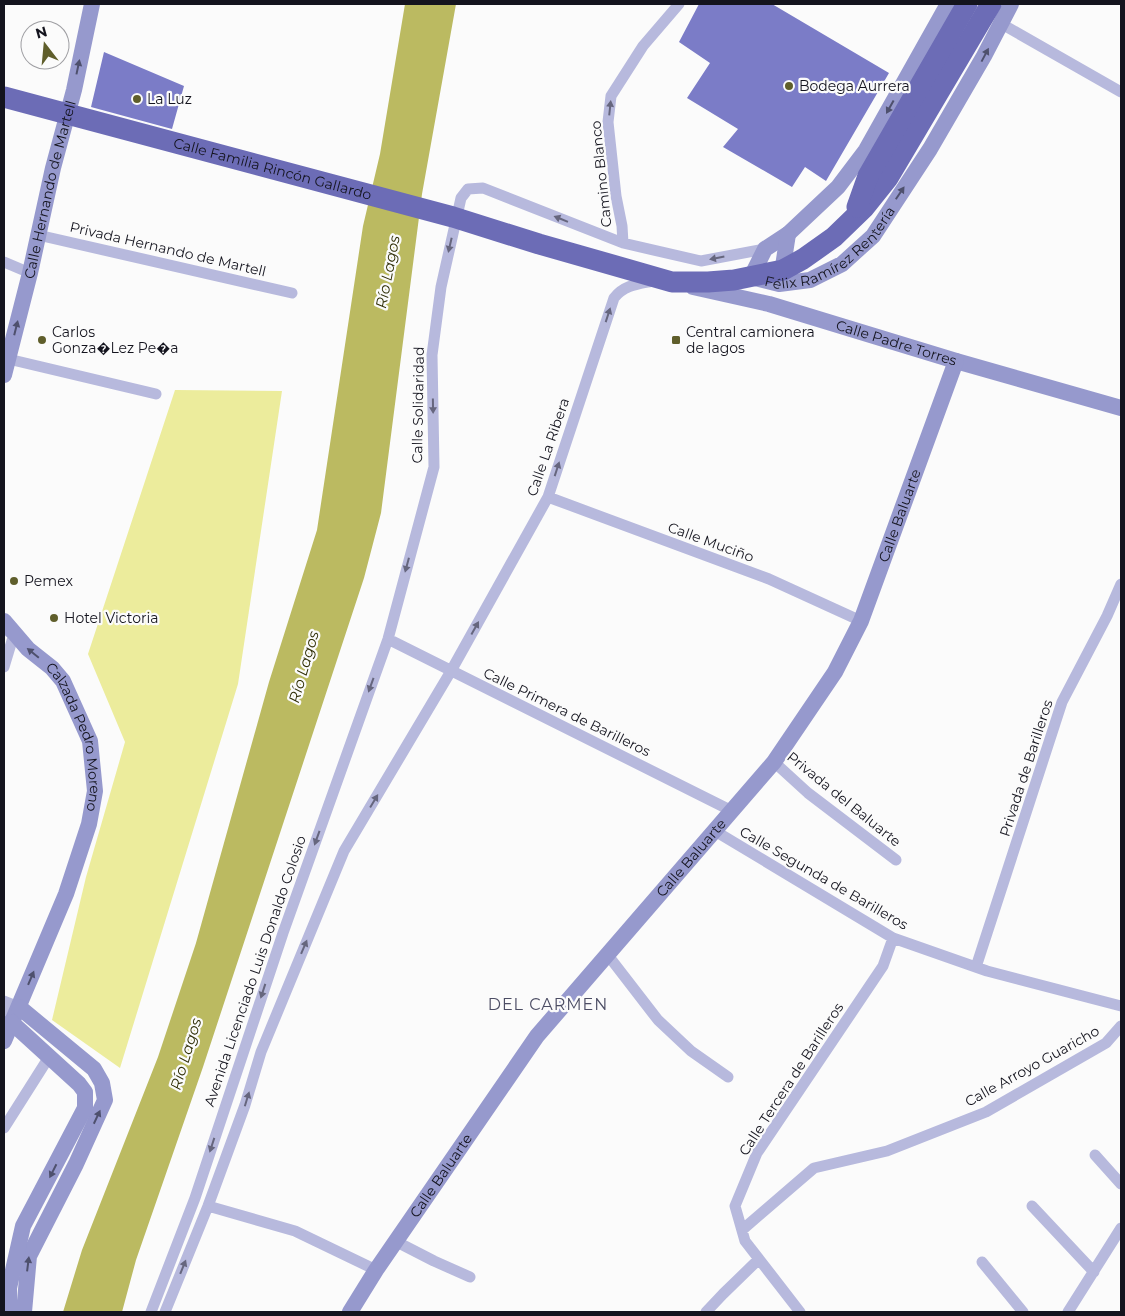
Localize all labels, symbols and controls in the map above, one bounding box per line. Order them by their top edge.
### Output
north arrow [20,20,70,70]
text: N [33,22,49,43]
one-way arrow [981,47,989,62]
one-way arrow [75,59,83,75]
place label: Bodega Aurrera [799,77,910,95]
marker: Bodega Aurrera [783,80,795,92]
place label: La Luz [147,90,192,108]
marker: La Luz [131,93,143,105]
street label: Calle Hernando de Martell [20,98,80,281]
one-way arrow [606,100,614,116]
one-way arrow [886,100,894,115]
street label: Camino Blanco [586,120,616,228]
street label: Calle Familia Rincón Gallardo [171,134,374,204]
one-way arrow [895,187,905,200]
street label: Félix Ramírez Rentería [763,203,899,293]
one-way arrow [554,215,569,222]
street label: Privada Hernando de Martell [68,218,268,280]
water label: Río Lagos [371,233,404,310]
one-way arrow [446,238,454,253]
one-way arrow [709,254,725,262]
one-way arrow [605,307,613,322]
street label: Calle Padre Torres [834,316,959,370]
one-way arrow [12,321,20,336]
place label: Carlos Gonza�Lez Pe�a [52,323,178,357]
place label: Central camionera de lagos [686,323,815,357]
marker: Carlos Gonza�Lez Pe�a [36,334,48,346]
marker: Central camionera de lagos [670,334,682,346]
street label: Calle Solidaridad [408,346,428,464]
street label: Calle La Ribera [523,395,573,499]
one-way arrow [429,398,437,414]
one-way arrow [554,461,562,476]
street label: Calle Baluarte [874,466,925,565]
street label: Calle Muciño [665,518,757,566]
one-way arrow [403,558,411,573]
place label: Pemex [24,572,73,590]
marker: Pemex [8,575,20,587]
place label: Hotel Victoria [64,609,158,627]
marker: Hotel Victoria [48,612,60,624]
one-way arrow [470,622,479,635]
water label: Río Lagos [284,628,323,705]
one-way arrow [27,648,40,659]
street label: Calzada Pedro Moreno [42,658,104,813]
street label: Calle Primera de Barilleros [480,664,654,760]
one-way arrow [367,678,375,693]
street label: Privada de Barilleros [995,697,1057,839]
street label: Privada del Baluarte [783,748,905,850]
one-way arrow [370,794,379,807]
street label: Calle Baluarte [652,815,730,901]
street label: Calle Segunda de Barilleros [737,822,912,934]
one-way arrow [313,831,321,846]
street label: Avenida Licenciado Luis Donaldo Colosio [200,833,310,1109]
one-way arrow [301,940,309,954]
one-way arrow [27,970,35,985]
one-way arrow [259,984,267,999]
district label: DEL CARMEN [488,995,608,1014]
street label: Calle Tercera de Barilleros [735,999,847,1159]
water label: Río Lagos [166,1015,206,1092]
street label: Calle Arroyo Guaricho [962,1021,1103,1110]
one-way arrow [243,1091,251,1106]
one-way arrow [94,1110,102,1124]
street label: Calle Baluarte [406,1130,476,1221]
one-way arrow [208,1138,215,1153]
one-way arrow [49,1164,57,1178]
one-way arrow [24,1255,32,1271]
one-way arrow [179,1260,187,1274]

